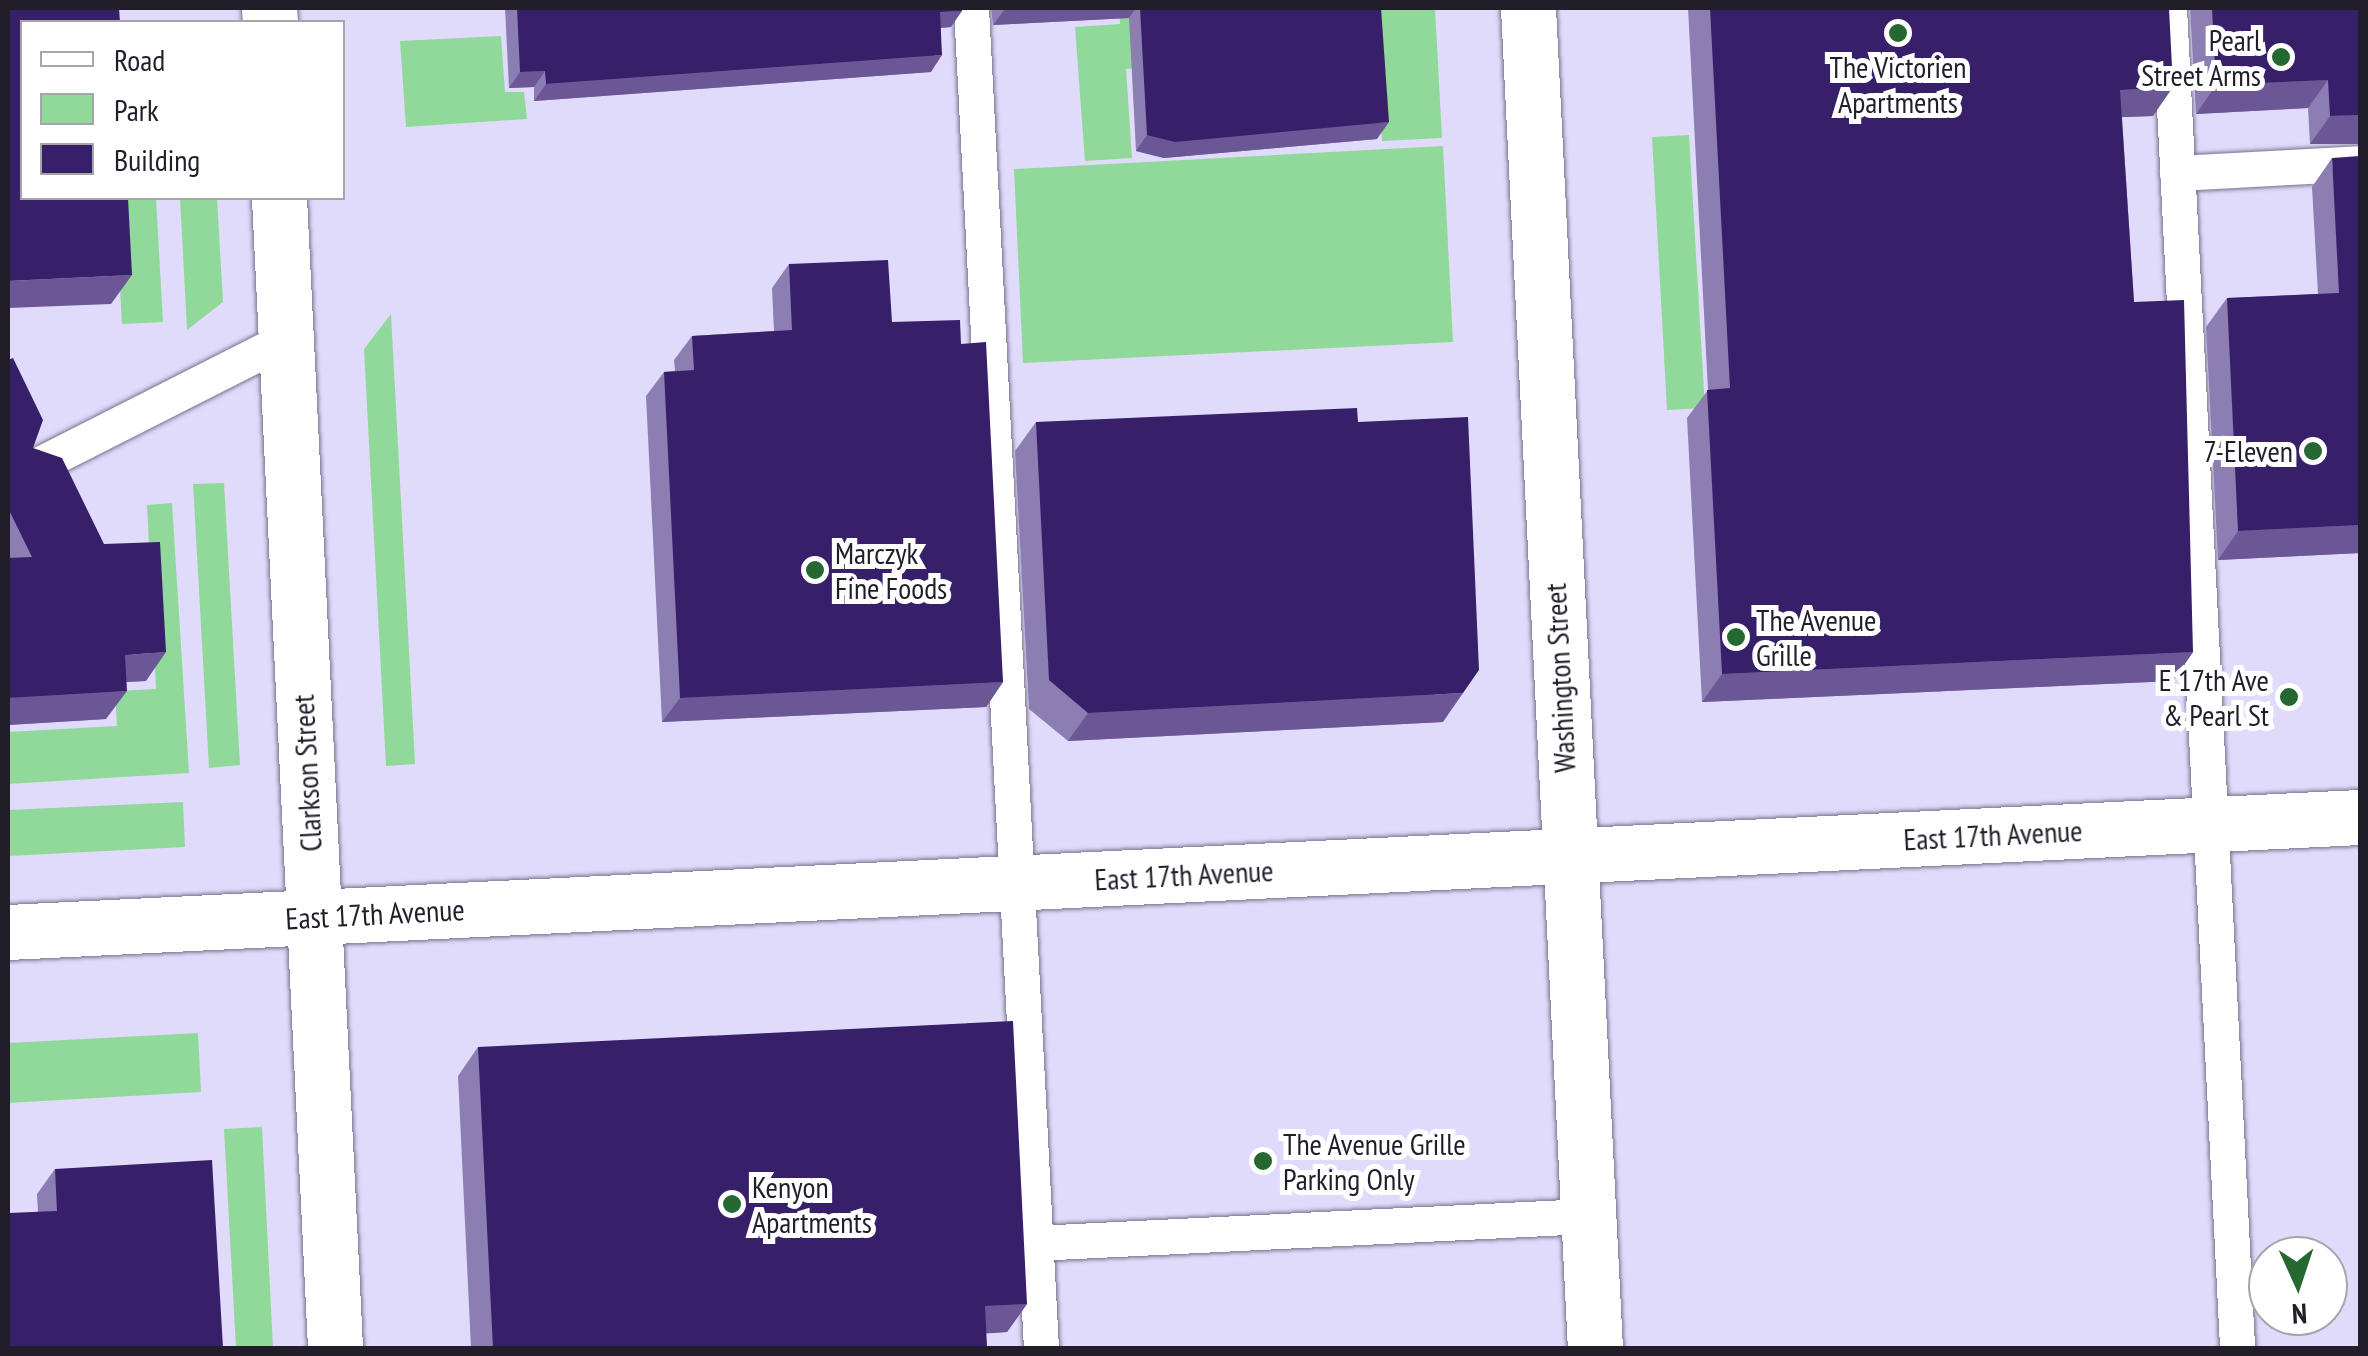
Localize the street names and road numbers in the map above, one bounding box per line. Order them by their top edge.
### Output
street label: Washington Street [1537,582,1583,774]
street label: Clarkson Street [285,694,329,852]
street label: East 17th Avenue [1902,812,2084,858]
street label: East 17th Avenue [1093,852,1275,898]
street label: East 17th Avenue [284,891,466,937]

